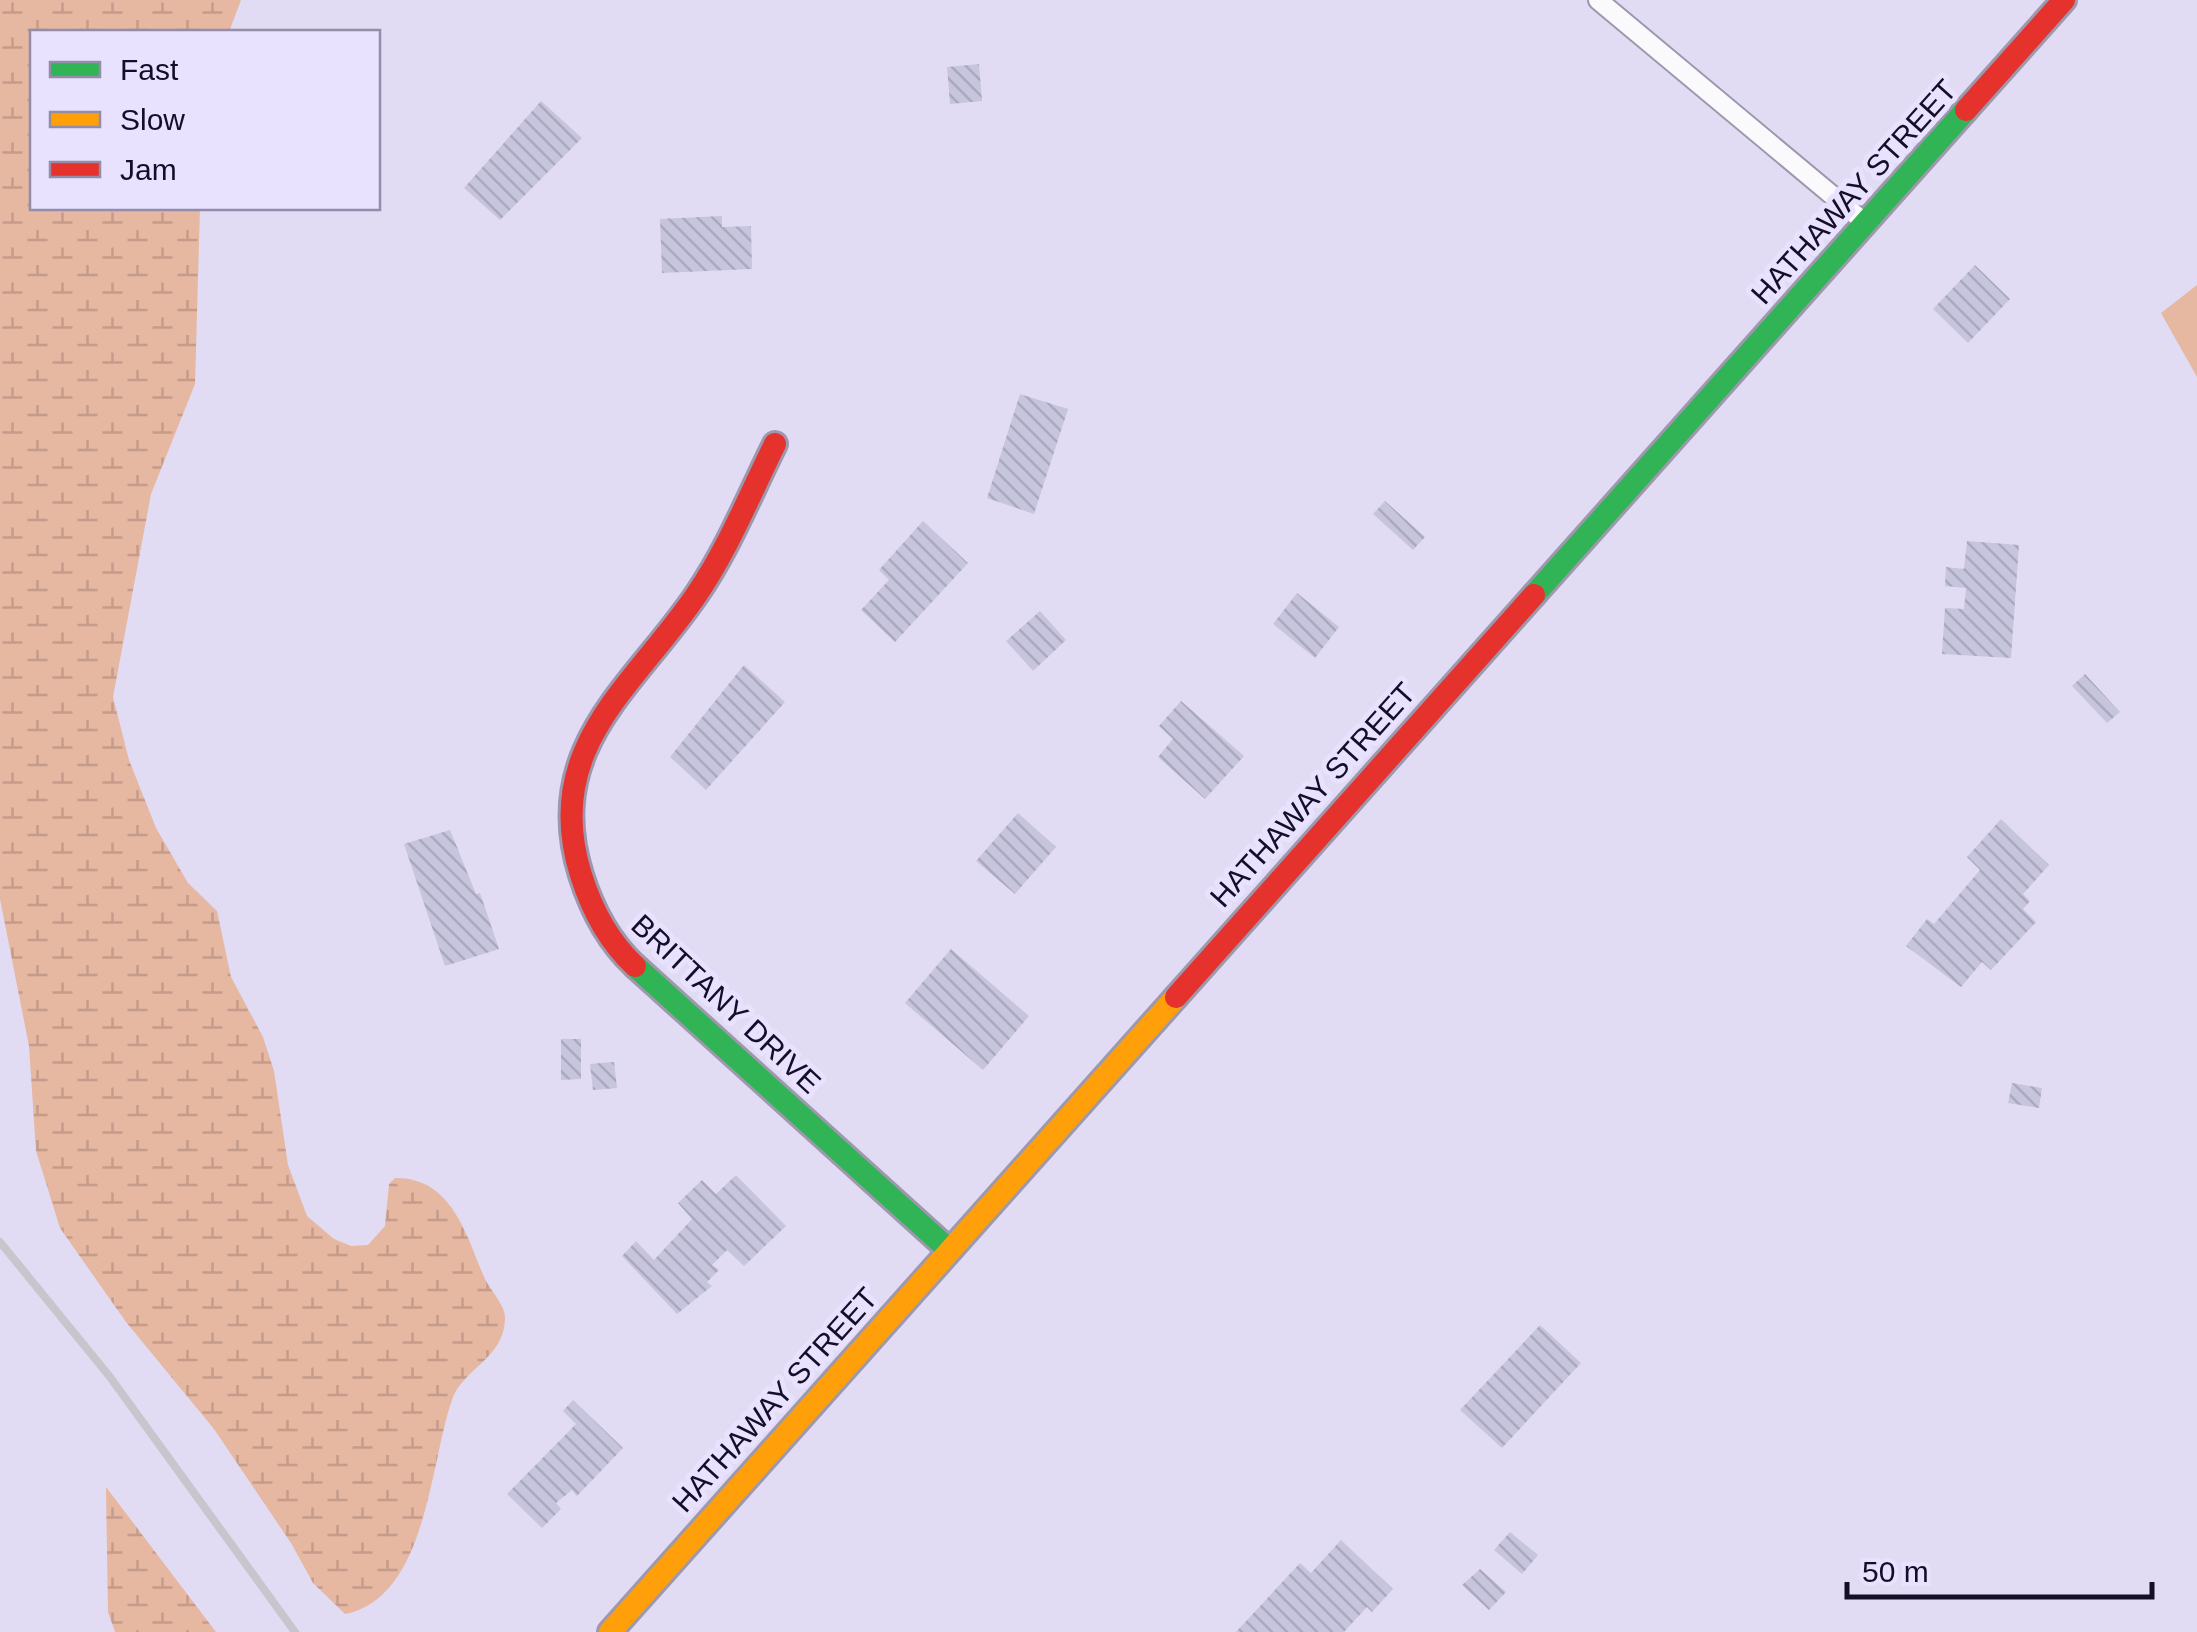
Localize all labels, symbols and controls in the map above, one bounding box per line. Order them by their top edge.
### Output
legend [30,30,380,210]
text: Fast [120,53,179,86]
street label: HATHAWAY STREET [1745,73,1963,310]
text: Slow [120,103,185,136]
text: Jam [120,153,177,186]
street label: HATHAWAY STREET [1204,676,1422,913]
street label: BRITTANY DRIVE [625,908,827,1099]
street label: HATHAWAY STREET [666,1281,884,1518]
scale bar [1847,1537,2152,1599]
text: 50 m [1862,1555,1929,1588]

